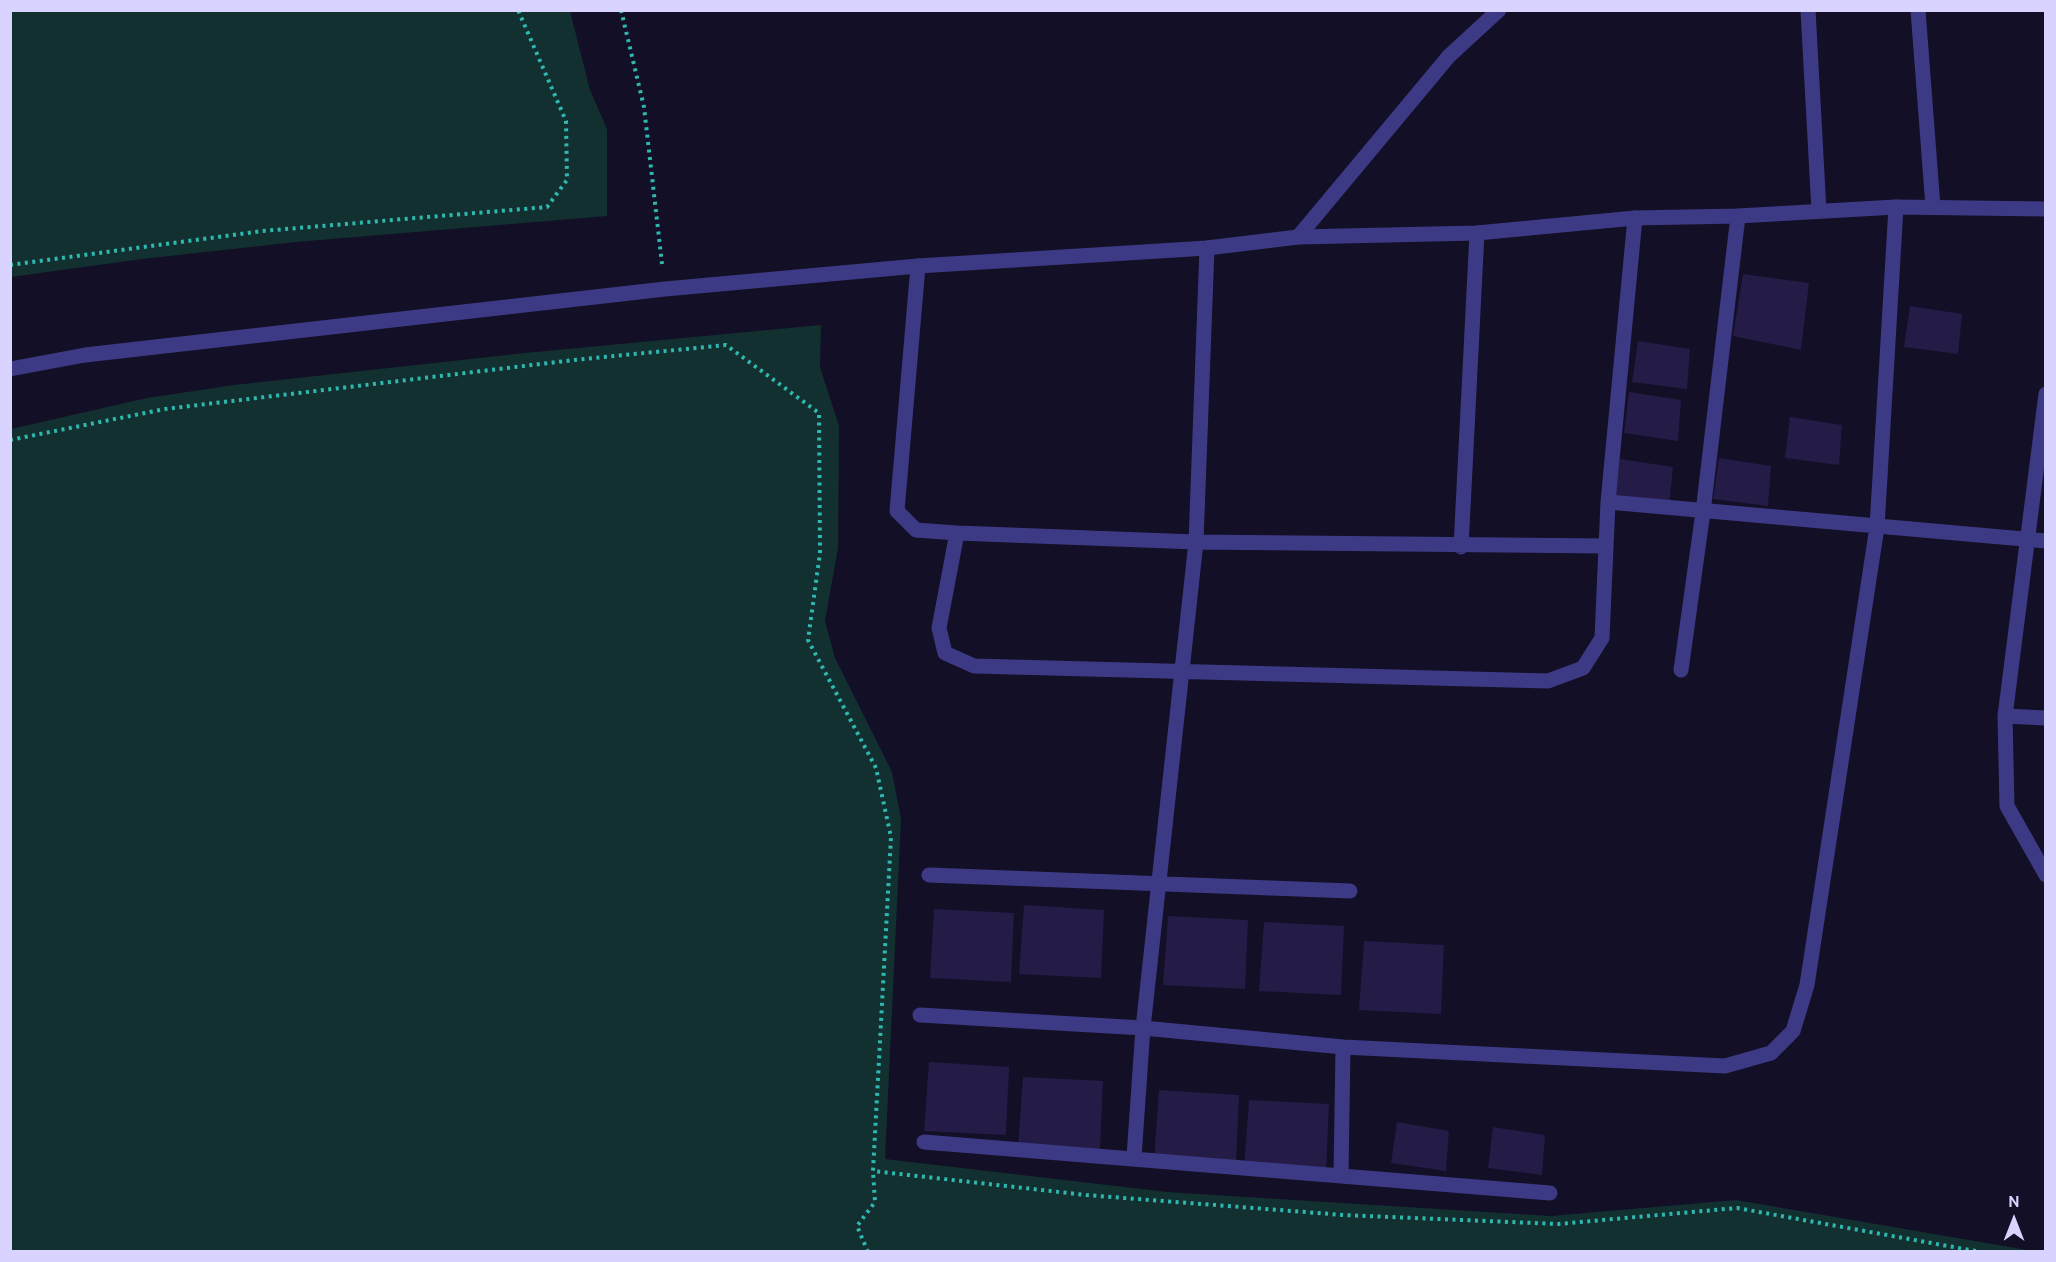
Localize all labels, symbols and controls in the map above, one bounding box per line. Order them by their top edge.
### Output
north arrow [1984,1190,2044,1250]
text: N [2008,1192,2020,1211]

